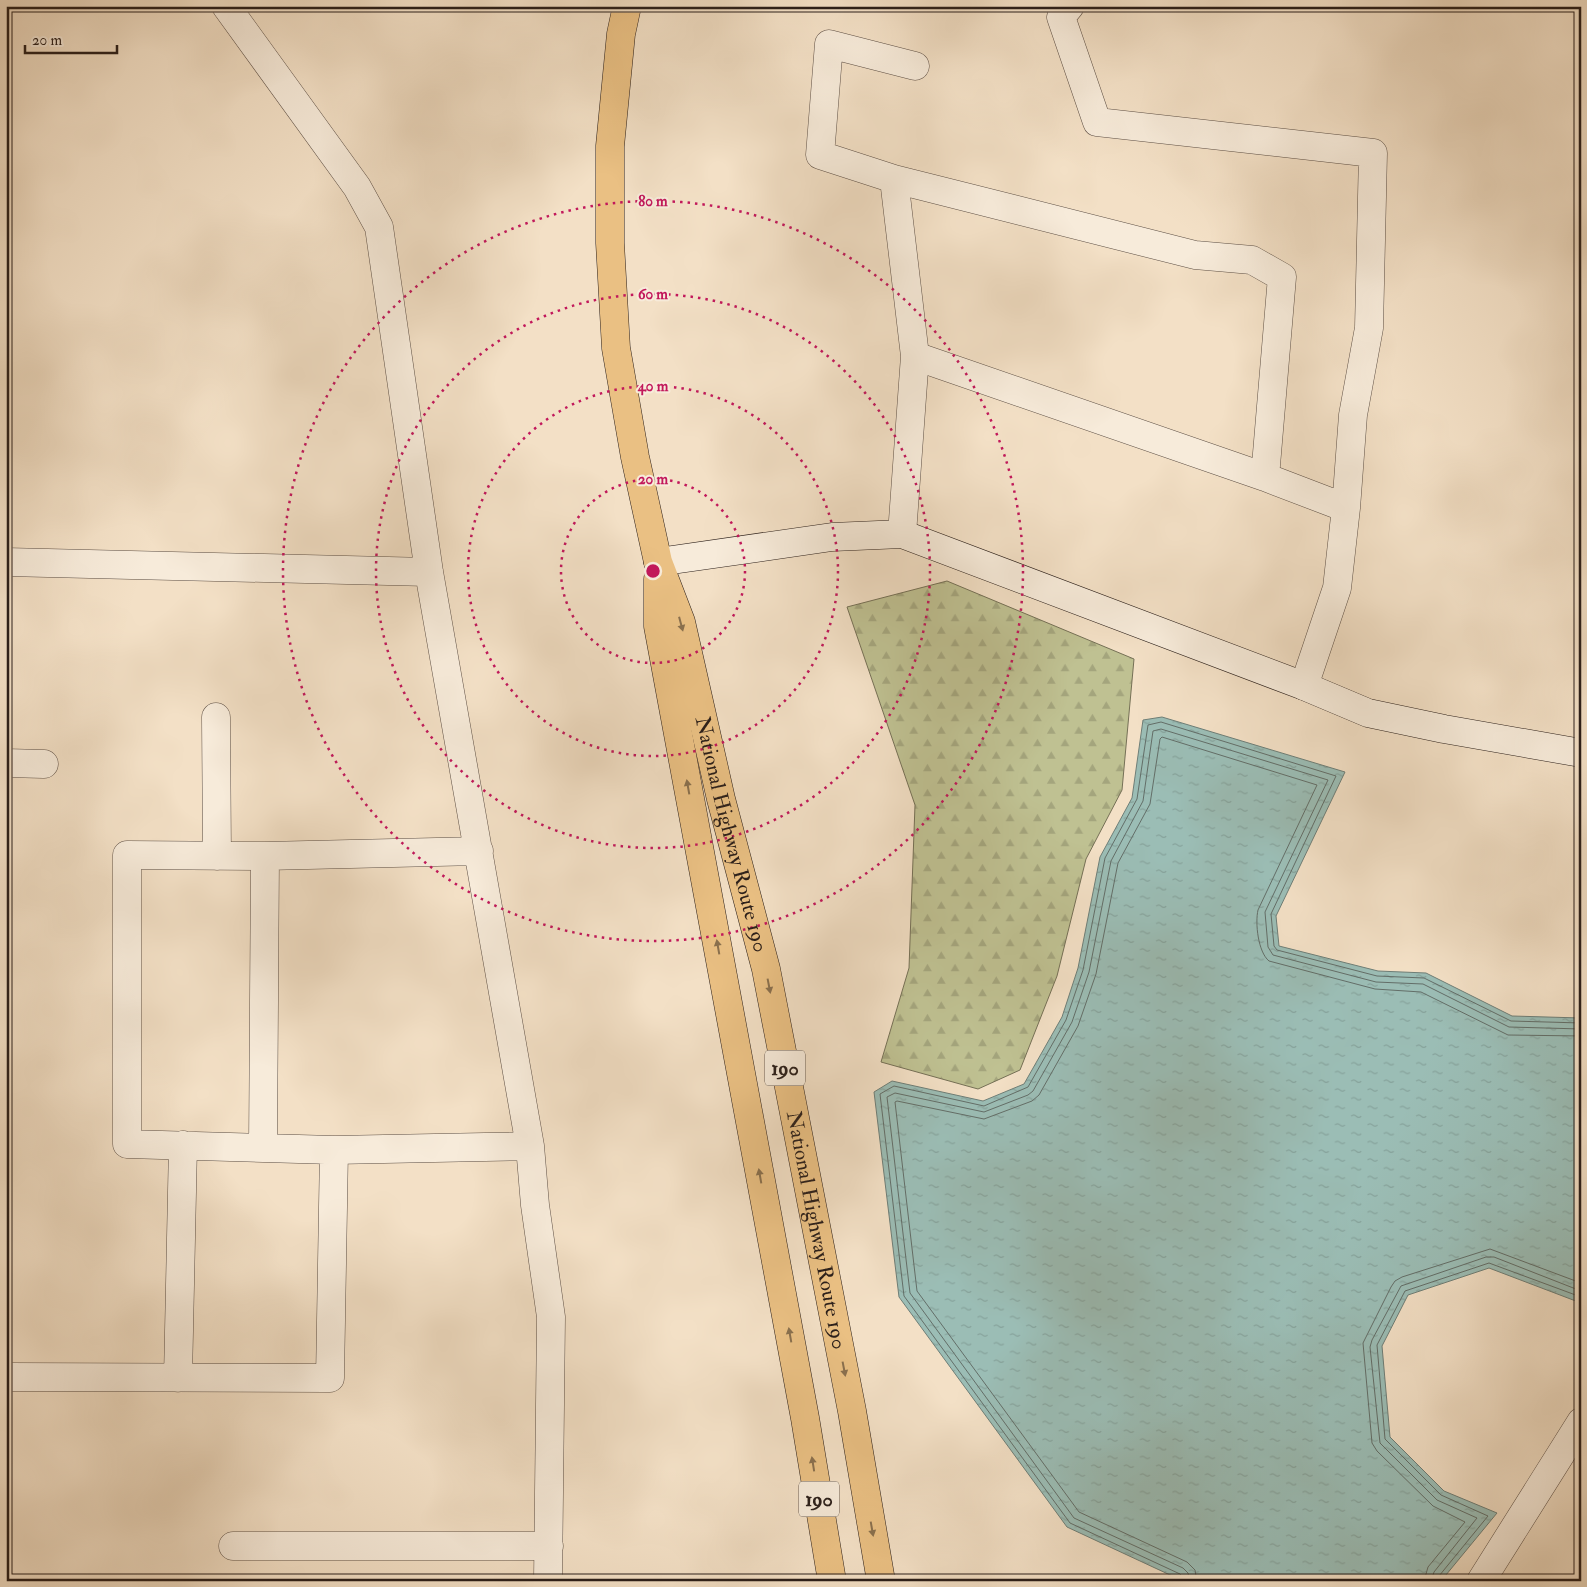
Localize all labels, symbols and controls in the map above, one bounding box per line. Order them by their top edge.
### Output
scale bar [25,22,118,54]
text: 20 m [32,31,62,50]
text: 80 m [638,192,668,211]
text: 60 m [638,285,668,304]
text: 40 m [637,377,669,396]
text: 20 m [638,470,668,489]
centre of rings [644,562,662,580]
one-way arrow [677,617,685,632]
street label: National Highway Route 190 [689,714,774,955]
one-way arrow [684,779,692,795]
one-way arrow [714,939,722,955]
one-way arrow [766,978,774,994]
road number: 190 [765,1050,805,1086]
street label: National Highway Route 190 [780,1109,853,1352]
one-way arrow [756,1167,764,1183]
one-way arrow [785,1327,793,1343]
one-way arrow [840,1361,848,1376]
one-way arrow [808,1455,816,1471]
road number: 190 [799,1482,839,1516]
one-way arrow [868,1521,876,1537]

